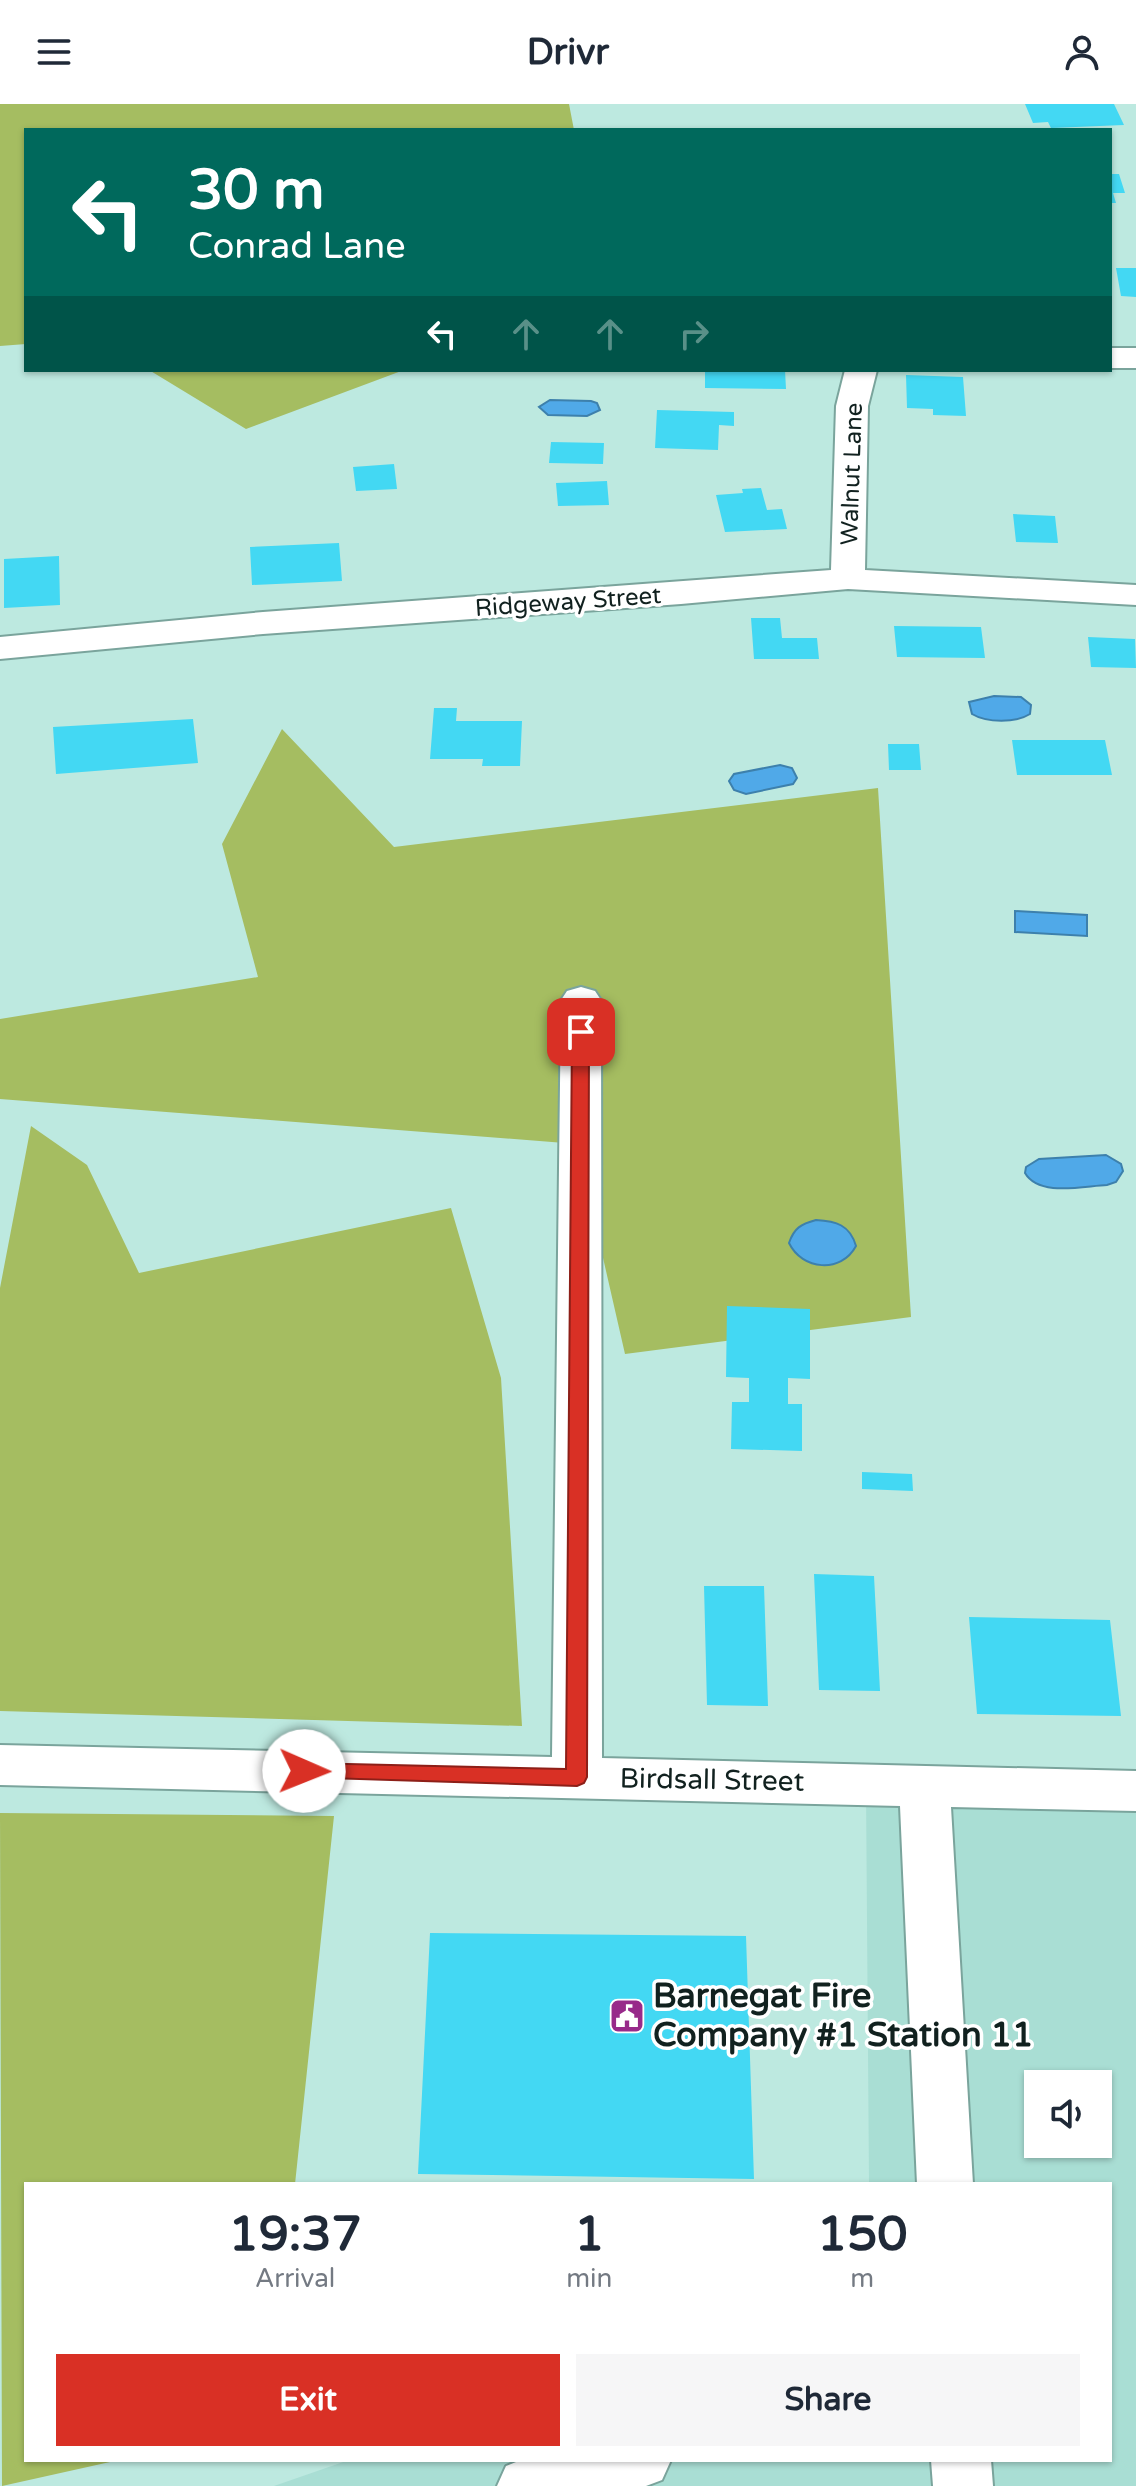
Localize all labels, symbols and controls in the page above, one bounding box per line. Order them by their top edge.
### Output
icon: menu [32,30,76,74]
icon: person [1060,30,1104,74]
text: Drivr [527,31,609,74]
text: 30 m [188,157,324,224]
icon: left [56,160,160,264]
text: Conrad Lane [188,225,406,268]
icon: left [420,312,464,356]
icon: ahead [504,312,548,356]
icon: ahead [588,312,632,356]
icon: right [672,312,716,356]
street label: Walnut Lane [835,402,869,546]
street label: Ridgeway Street [474,581,662,623]
pin [547,998,615,1066]
icon: arrive [559,1010,603,1054]
position arrow [262,1729,346,1813]
street label: Birdsall Street [619,1761,805,1799]
place label: Barnegat Fire Company #1 Station 11 [653,1976,1033,2056]
public building icon: Barnegat Fire Company #1 Station 11 [608,1997,646,2035]
map controls [1024,2070,1112,2158]
button: sound [1024,2070,1112,2158]
text: 19:37 [229,2206,362,2264]
text: 1 [574,2206,604,2264]
text: 150 [817,2206,907,2264]
text: Arrival [255,2263,335,2294]
text: min [566,2263,612,2294]
text: m [850,2263,874,2294]
button: Exit [56,2354,560,2446]
button: Share [576,2354,1080,2446]

